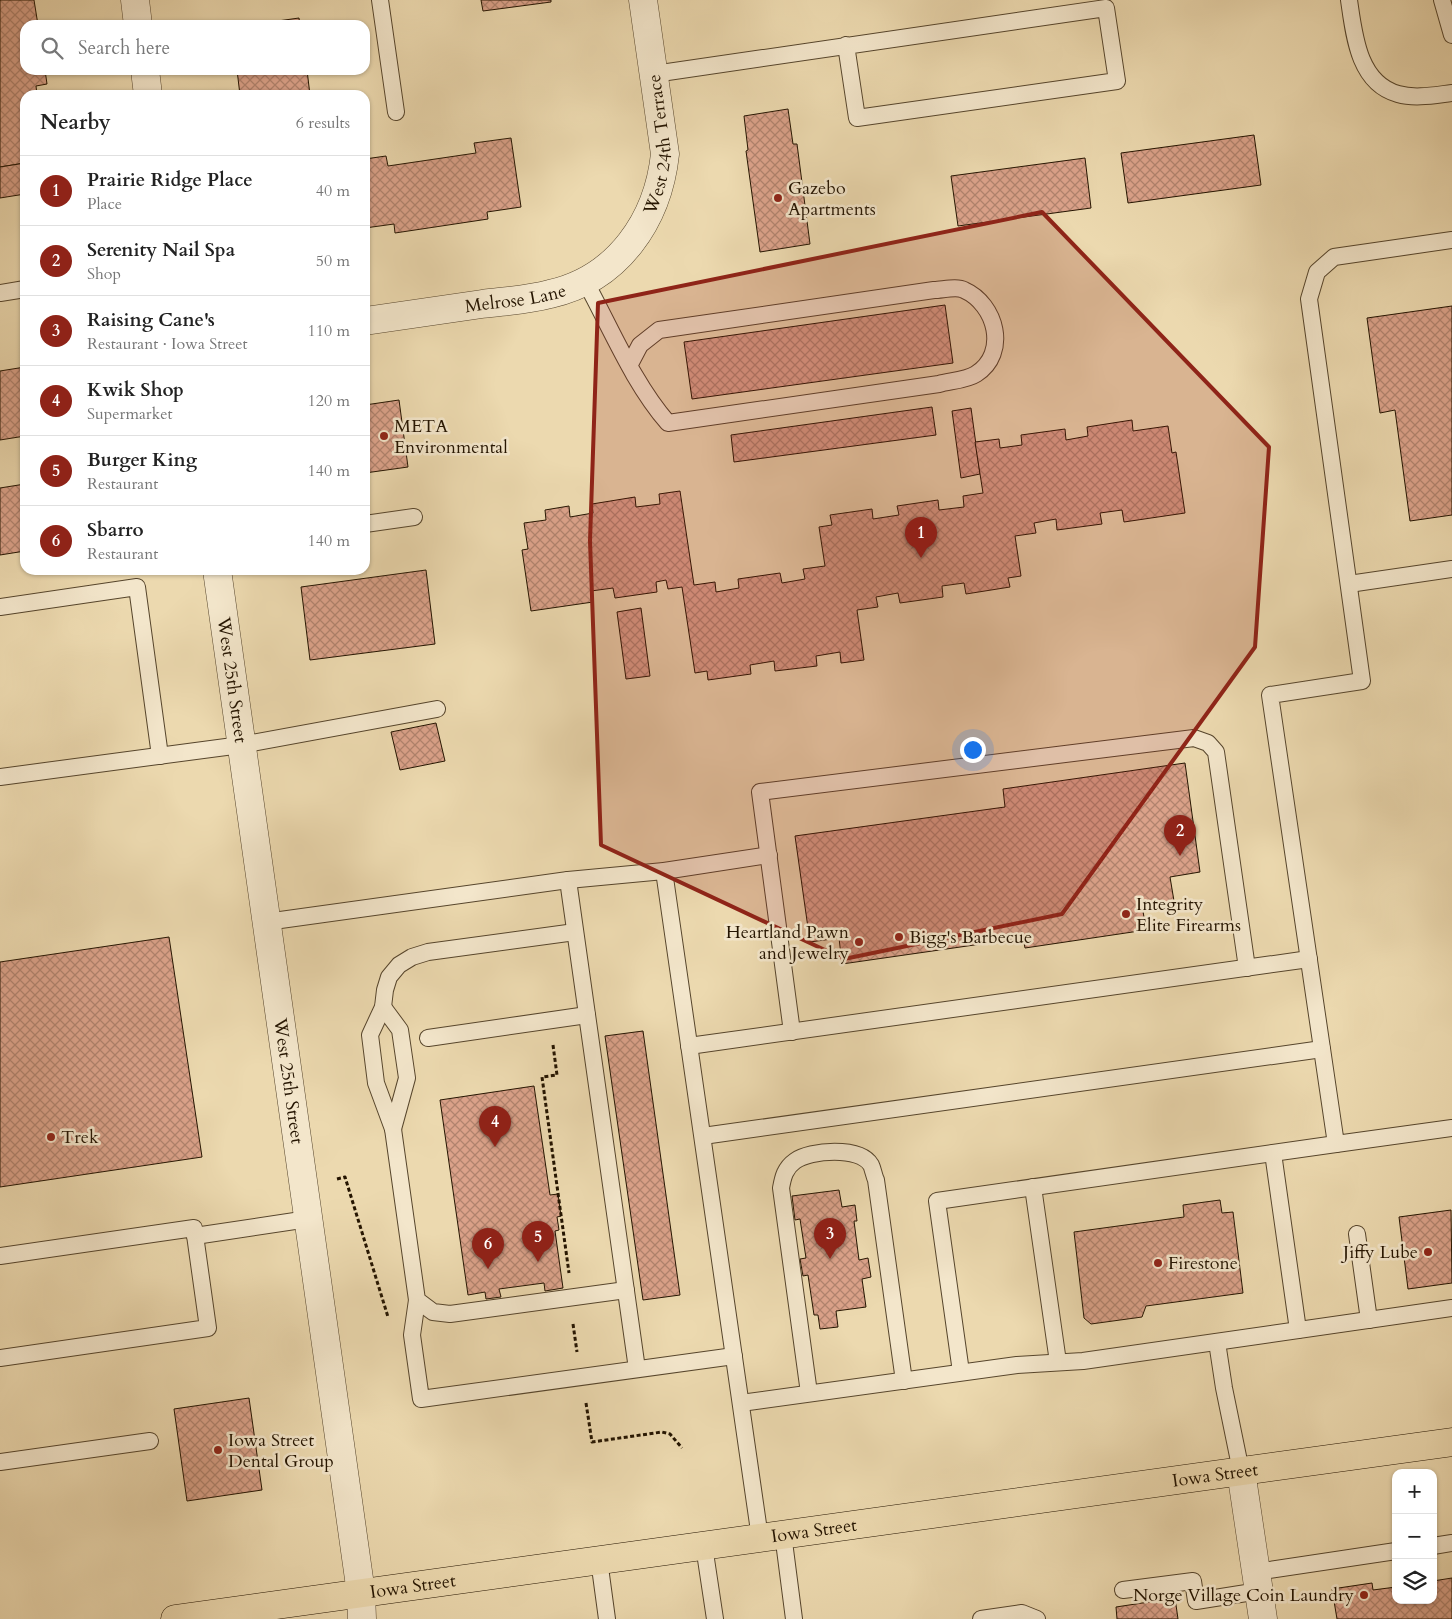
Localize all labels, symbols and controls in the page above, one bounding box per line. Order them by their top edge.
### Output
search box [20,20,370,75]
icon: search [38,34,66,62]
text: Search here [78,35,170,61]
street label: West 24th Terrace [637,73,678,219]
text: Nearby [40,108,111,137]
text: 6 results [296,112,350,134]
text: Prairie Ridge Place [87,167,253,193]
place label: Gazebo Apartments [788,176,876,222]
text: 1 [52,180,60,202]
text: 40 m [316,180,350,202]
marker: Gazebo Apartments [772,192,784,204]
text: Place [87,193,122,215]
text: Serenity Nail Spa [87,237,235,263]
text: 2 [52,250,60,272]
text: 50 m [316,250,350,272]
text: Shop [87,263,121,285]
street label: Melrose Lane [463,278,569,319]
text: Raising Cane's [87,307,215,333]
text: 3 [52,320,60,342]
text: 110 m [308,320,350,342]
text: Restaurant · Iowa Street [87,333,248,355]
text: Kwik Shop [87,377,184,403]
text: 4 [52,390,60,412]
text: 120 m [308,390,350,412]
text: Supermarket [87,403,173,425]
place label: META Environmental [394,414,508,460]
marker: META Environmental [378,430,390,442]
text: Burger King [87,447,197,473]
text: 5 [52,460,60,482]
text: 140 m [308,460,350,482]
text: Restaurant [87,473,158,495]
text: Sbarro [87,517,144,543]
pin: 1 [905,517,937,558]
text: 6 [52,530,60,552]
text: 140 m [308,530,350,552]
text: Restaurant [87,543,158,565]
street label: West 25th Street [211,614,253,745]
your location [960,737,986,763]
pin: 2 [1164,815,1196,856]
place label: Integrity Elite Firearms [1136,892,1241,938]
marker: Integrity Elite Firearms [1120,908,1132,920]
place label: Heartland Pawn and Jewelry [726,920,850,966]
place label: Bigg's Barbecue [909,925,1032,950]
marker: Bigg's Barbecue [893,931,905,943]
marker: Heartland Pawn and Jewelry [853,936,865,948]
street label: West 25th Street [267,1015,310,1146]
pin: 4 [479,1106,511,1147]
place label: Trek [61,1125,99,1150]
marker: Trek [45,1131,57,1143]
pin: 3 [814,1218,846,1259]
pin: 5 [522,1221,554,1262]
pin: 6 [472,1228,504,1269]
place label: Jiffy Lube [1340,1240,1418,1265]
marker: Jiffy Lube [1422,1246,1434,1258]
place label: Firestone [1168,1251,1238,1276]
marker: Firestone [1152,1257,1164,1269]
place label: Iowa Street Dental Group [228,1428,334,1474]
marker: Iowa Street Dental Group [212,1444,224,1456]
street label: Iowa Street [1171,1457,1260,1494]
map controls [1392,1469,1437,1604]
button: + [1392,1469,1437,1514]
street label: Iowa Street [769,1513,859,1549]
button: − [1392,1514,1437,1559]
button: layers [1392,1559,1437,1604]
street label: Iowa Street [368,1568,458,1605]
place label: Norge Village Coin Laundry [1133,1583,1354,1608]
marker: Norge Village Coin Laundry [1358,1589,1370,1601]

